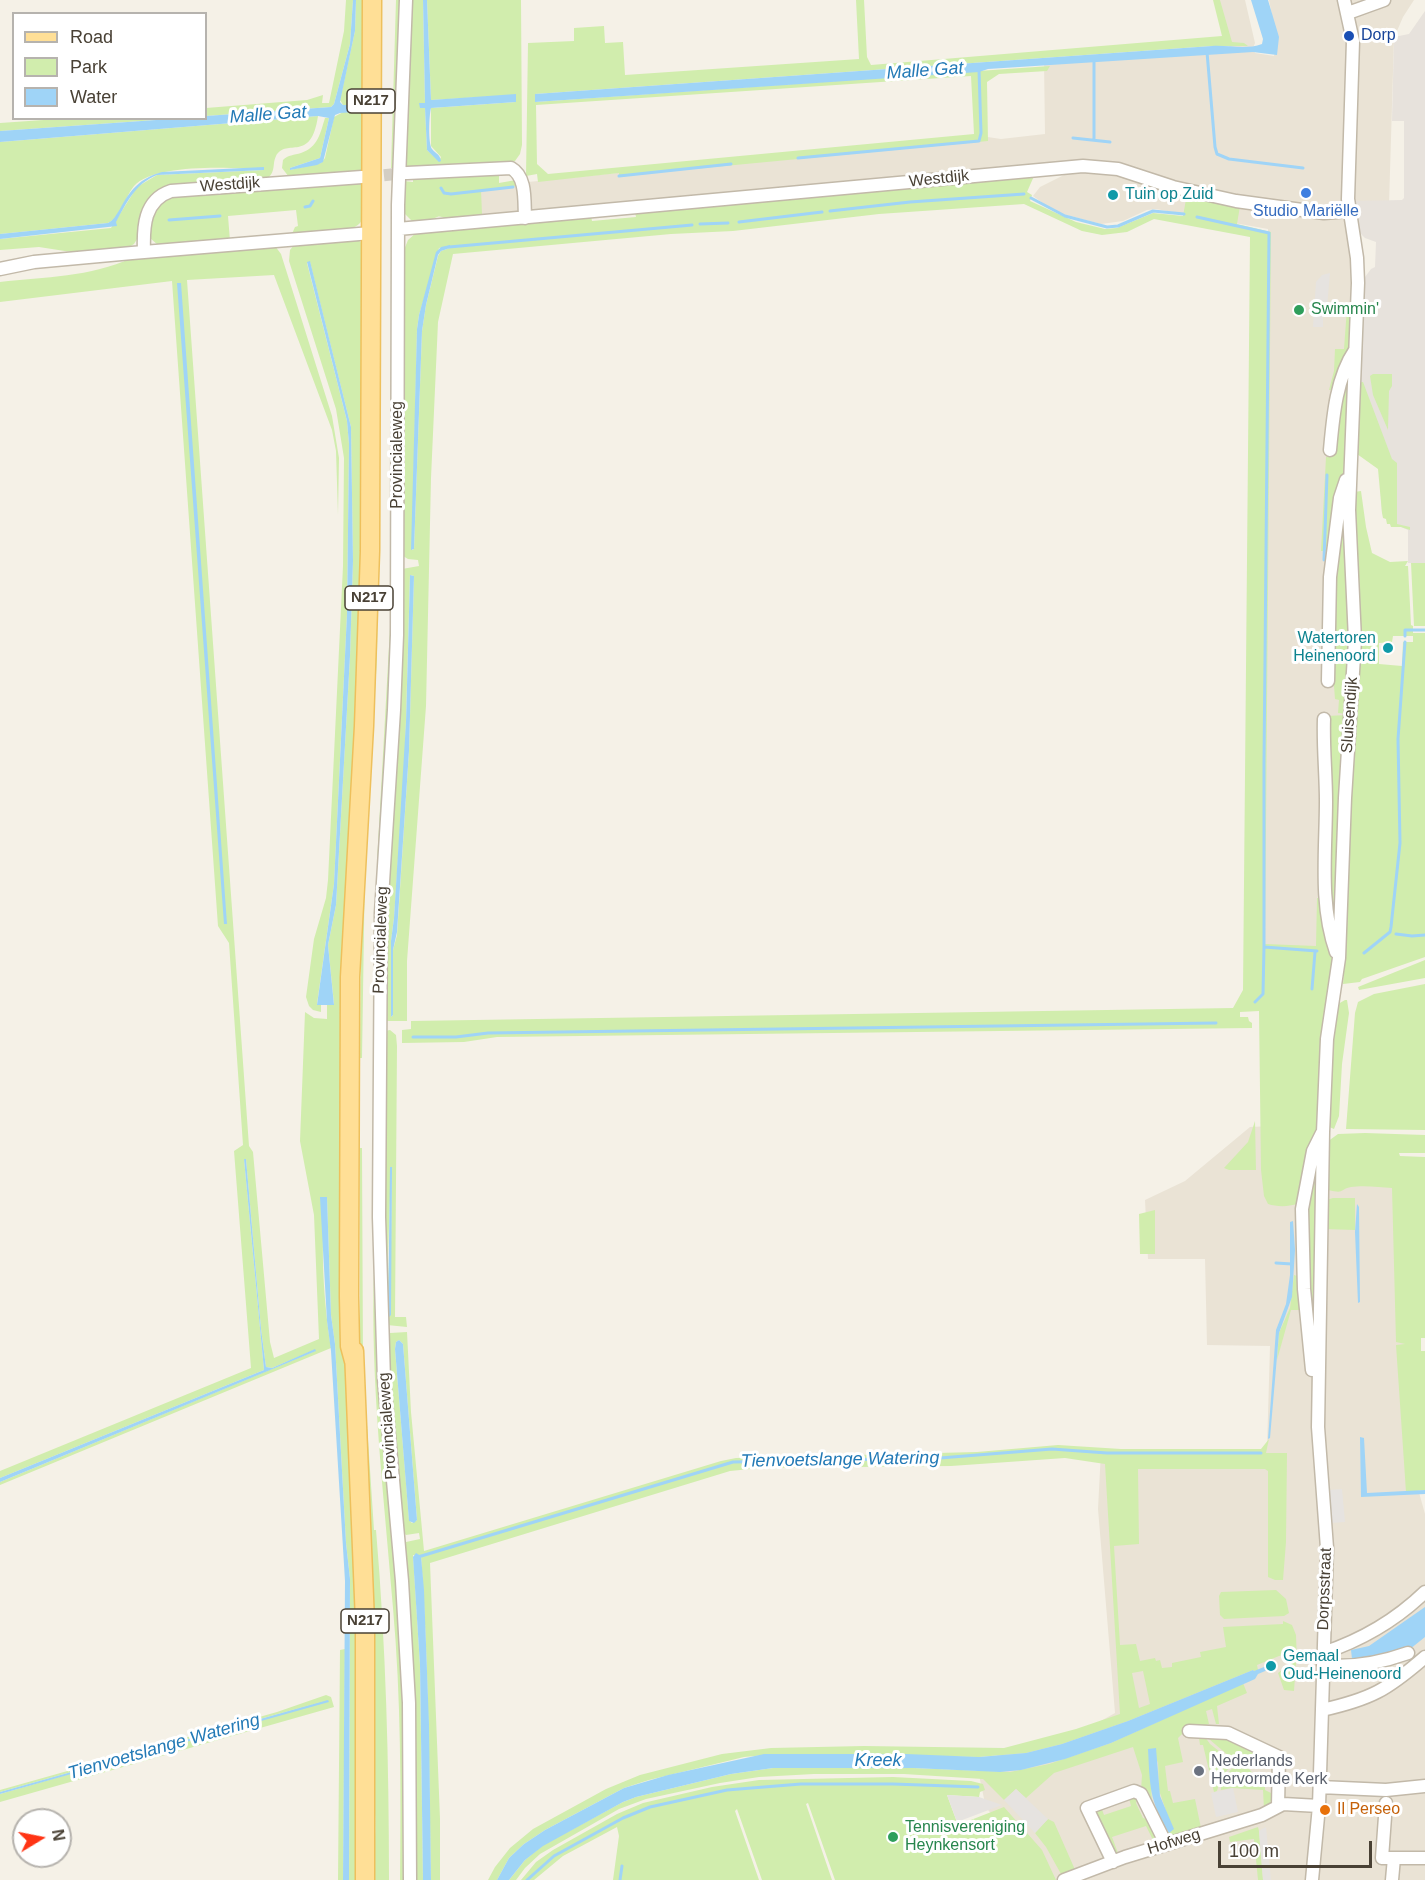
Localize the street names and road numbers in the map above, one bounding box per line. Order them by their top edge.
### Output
road number: N217 [347,89,395,113]
street label: Westdijk [908,166,970,192]
street label: Westdijk [199,173,261,197]
street label: Provincialeweg [388,401,408,509]
road number: N217 [345,586,393,610]
street label: Sluisendijk [1338,676,1362,754]
street label: Provincialeweg [370,886,392,994]
street label: Provincialeweg [375,1372,401,1480]
street label: Dorpsstraat [1314,1547,1336,1631]
road number: N217 [341,1609,389,1633]
street label: Hofweg [1145,1825,1203,1859]

